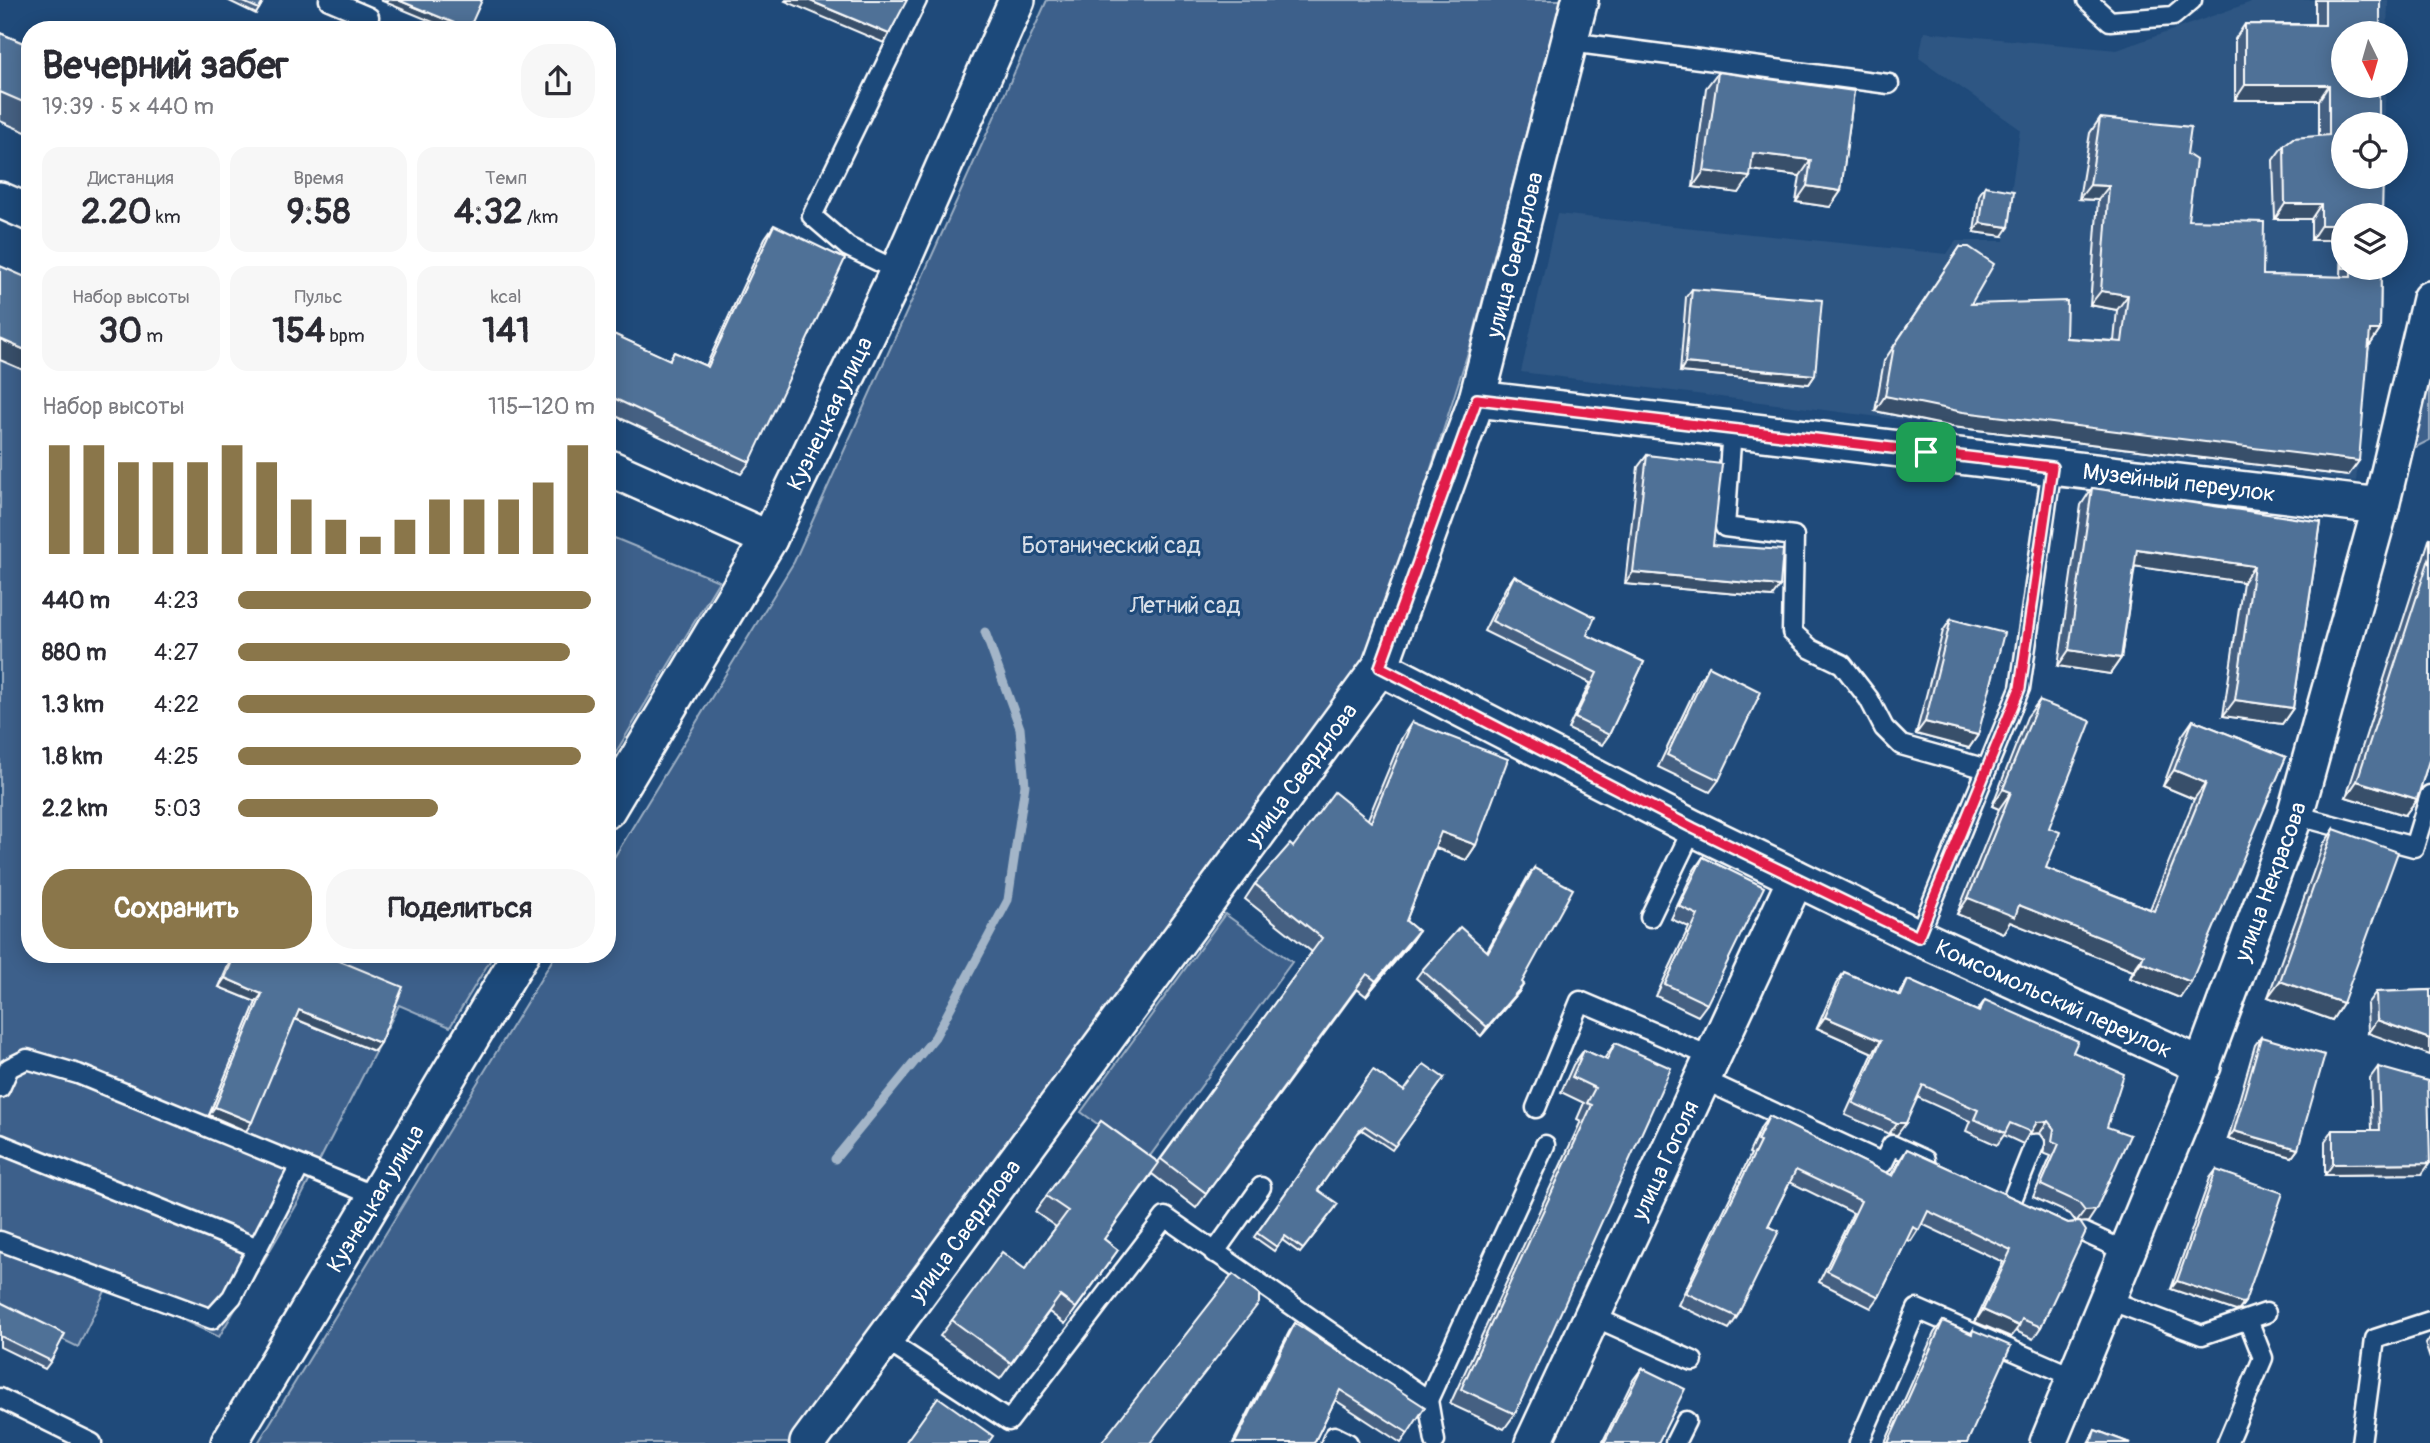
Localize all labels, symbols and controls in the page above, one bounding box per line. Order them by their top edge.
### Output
north arrow [2331,21,2408,98]
map controls [2331,21,2408,280]
text: Вечерний забег [42,42,289,90]
button: share [521,44,595,118]
text: 19:39 · 5 × 440 m [42,92,214,121]
button: locate [2331,112,2408,189]
text: Дистанция [88,166,174,190]
text: Время [293,166,344,190]
text: Темп [485,166,527,190]
street label: улица Свердлова [1479,169,1550,342]
text: 2.20 [81,190,152,234]
text: 9:58 [287,190,350,234]
text: 4:32 [454,190,523,234]
button: layers [2331,203,2408,280]
text: km [152,205,181,229]
text: /km [523,205,558,229]
text: Набор высоты [72,285,190,309]
text: Пульс [295,285,342,309]
text: kcal [491,285,522,309]
text: 30 [99,309,142,353]
text: 154 [272,309,325,353]
text: 141 [482,309,530,353]
text: m [142,324,163,348]
text: bpm [325,324,365,348]
street label: Кузнецкая улица [780,332,879,495]
text: Набор высоты [42,392,184,421]
text: 115–120 m [488,392,595,421]
pin [1896,422,1956,482]
icon: arrive [1907,433,1945,471]
street label: Музейный переулок [2081,456,2277,508]
park label: Ботанический сад [1021,531,1201,560]
text: 440 m [42,586,110,615]
text: 4:23 [154,586,198,615]
park label: Летний сад [1129,591,1240,620]
text: 880 m [42,638,106,667]
text: 4:27 [154,638,199,667]
text: 1.3 km [42,690,104,719]
text: 4:22 [154,690,199,719]
street label: улица Свердлова [1238,697,1363,852]
text: 1.8 km [42,742,103,771]
text: 4:25 [154,742,199,771]
text: 2.2 km [42,794,108,823]
text: 5:03 [154,794,201,823]
street label: улица Некрасова [2227,799,2312,966]
button: Сохранить [42,869,312,949]
button: Поделиться [326,869,595,949]
street label: Комсомольский переулок [1931,932,2177,1065]
street label: улица Гоголя [1624,1096,1705,1226]
street label: Кузнецкая улица [320,1119,430,1277]
street label: улица Свердлова [902,1153,1027,1308]

